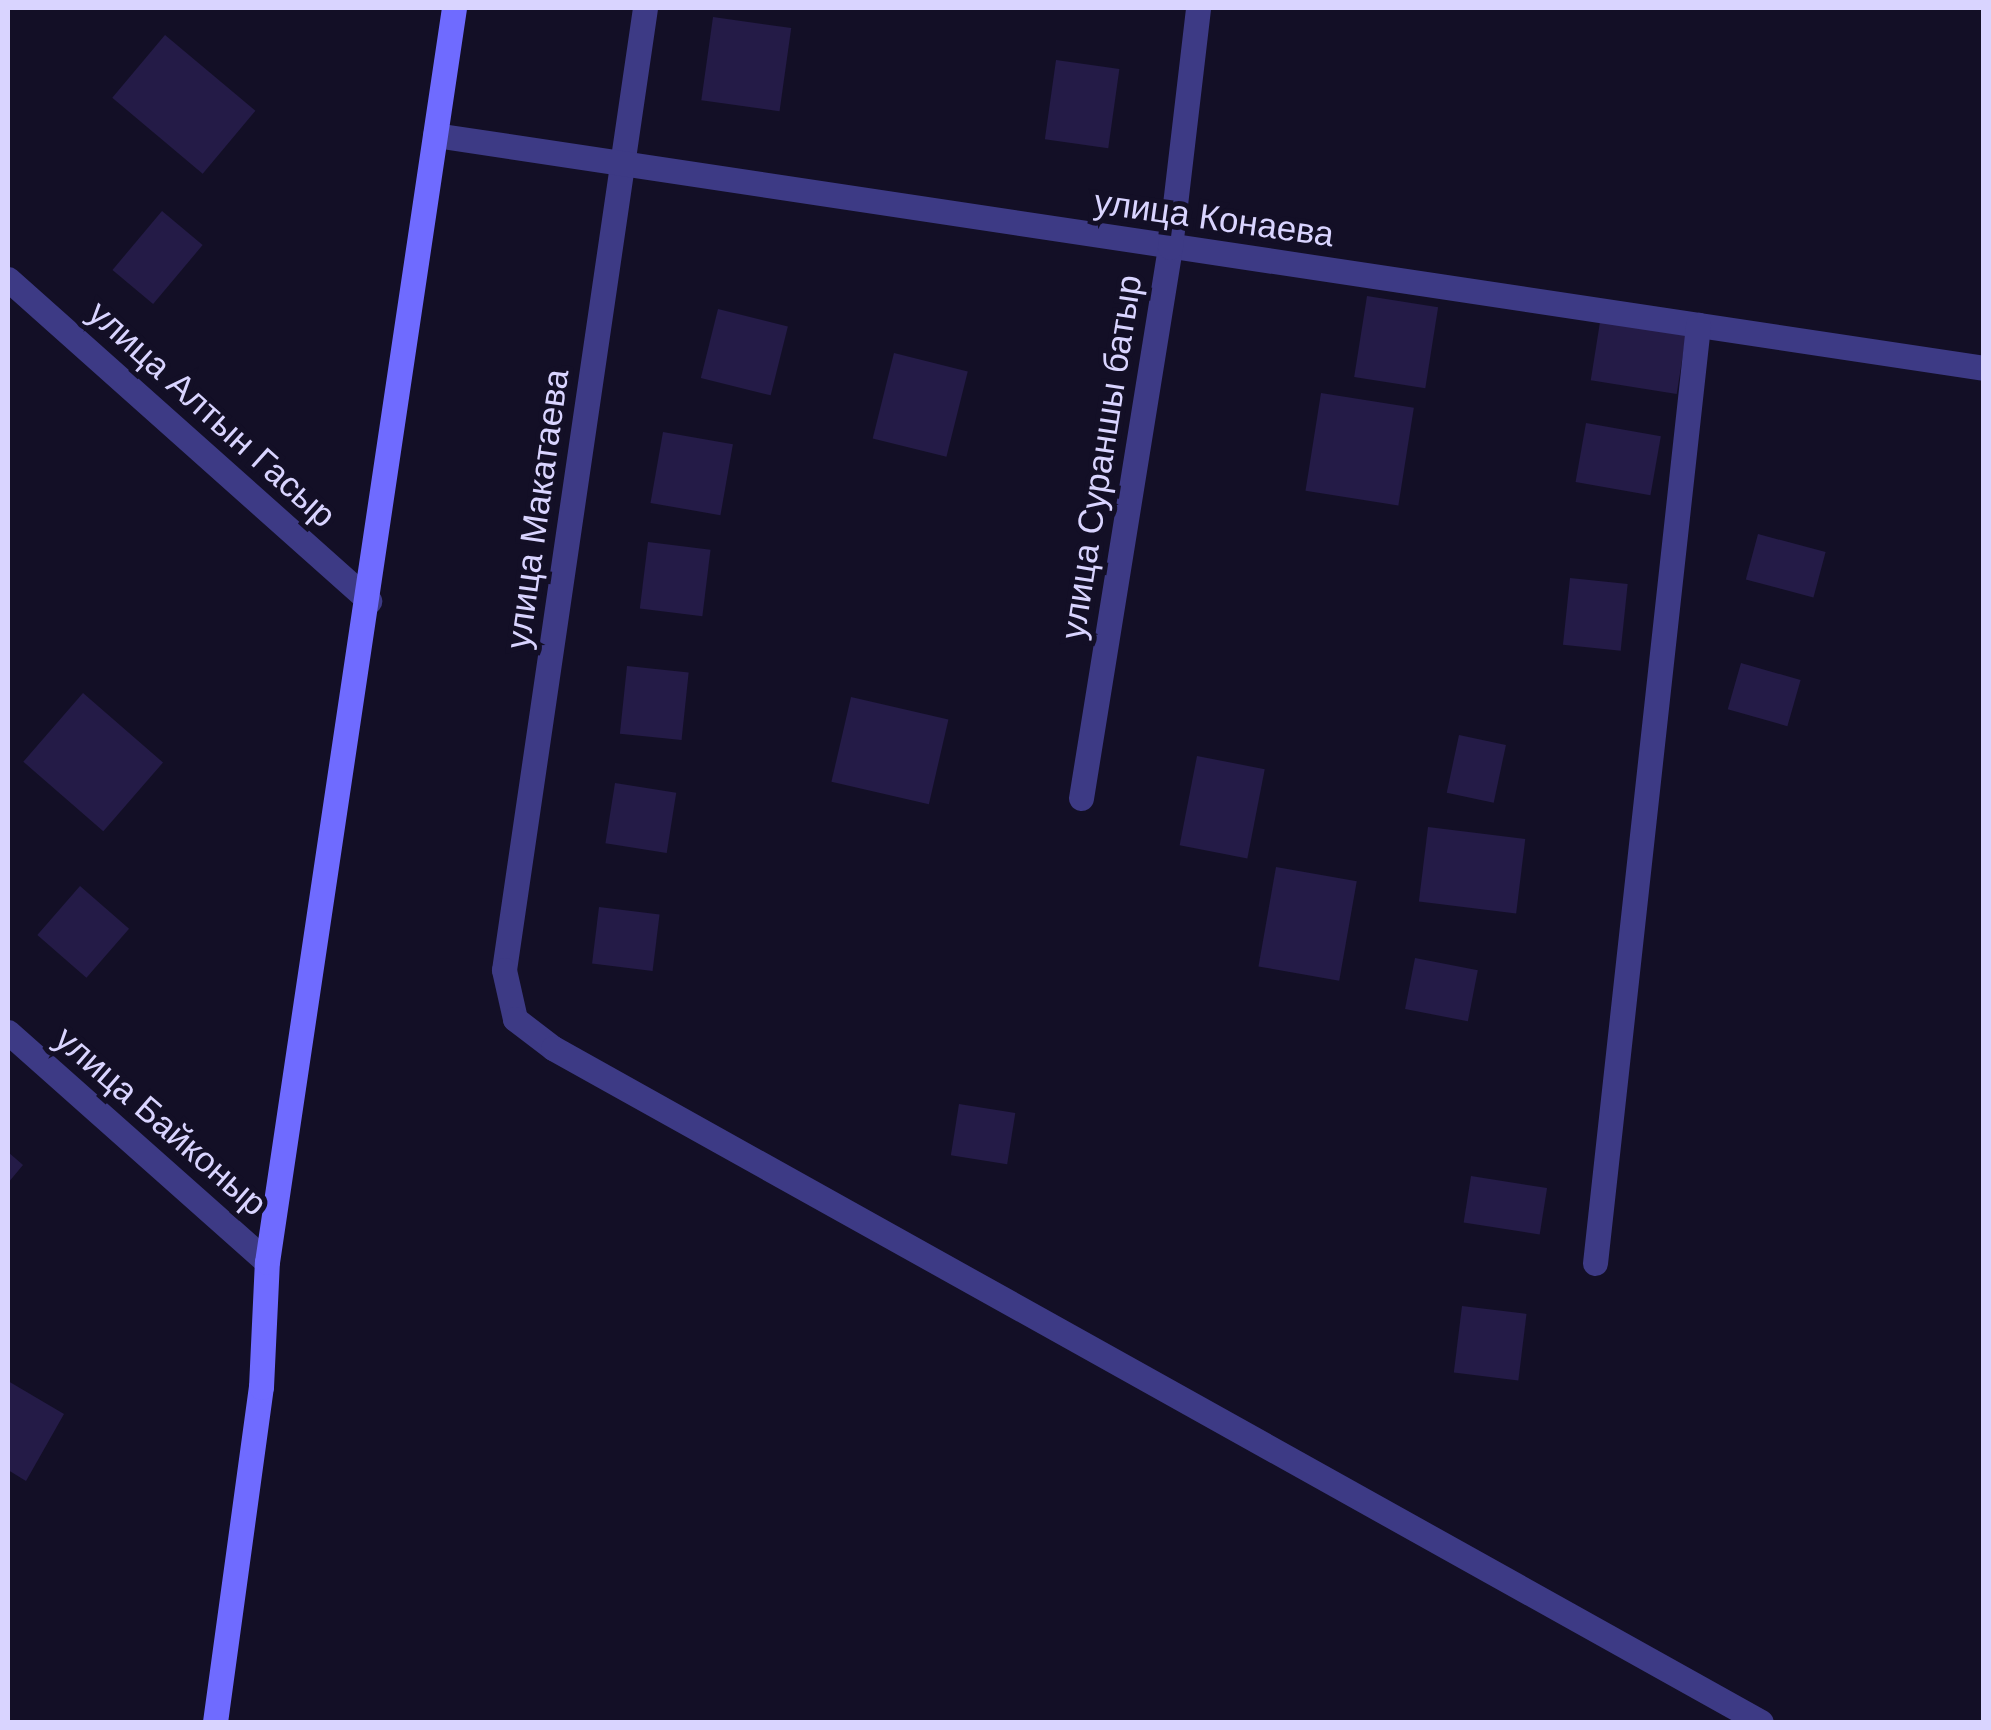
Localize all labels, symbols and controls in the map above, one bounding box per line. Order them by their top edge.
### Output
street label: улица Конаева [1091,180,1337,256]
street label: улица Сураншы батыр [1051,272,1151,642]
street label: улица Алтын Гасыр [80,292,344,536]
street label: улица Макатаева [497,366,577,652]
street label: улица Байконыр [46,1018,276,1224]

